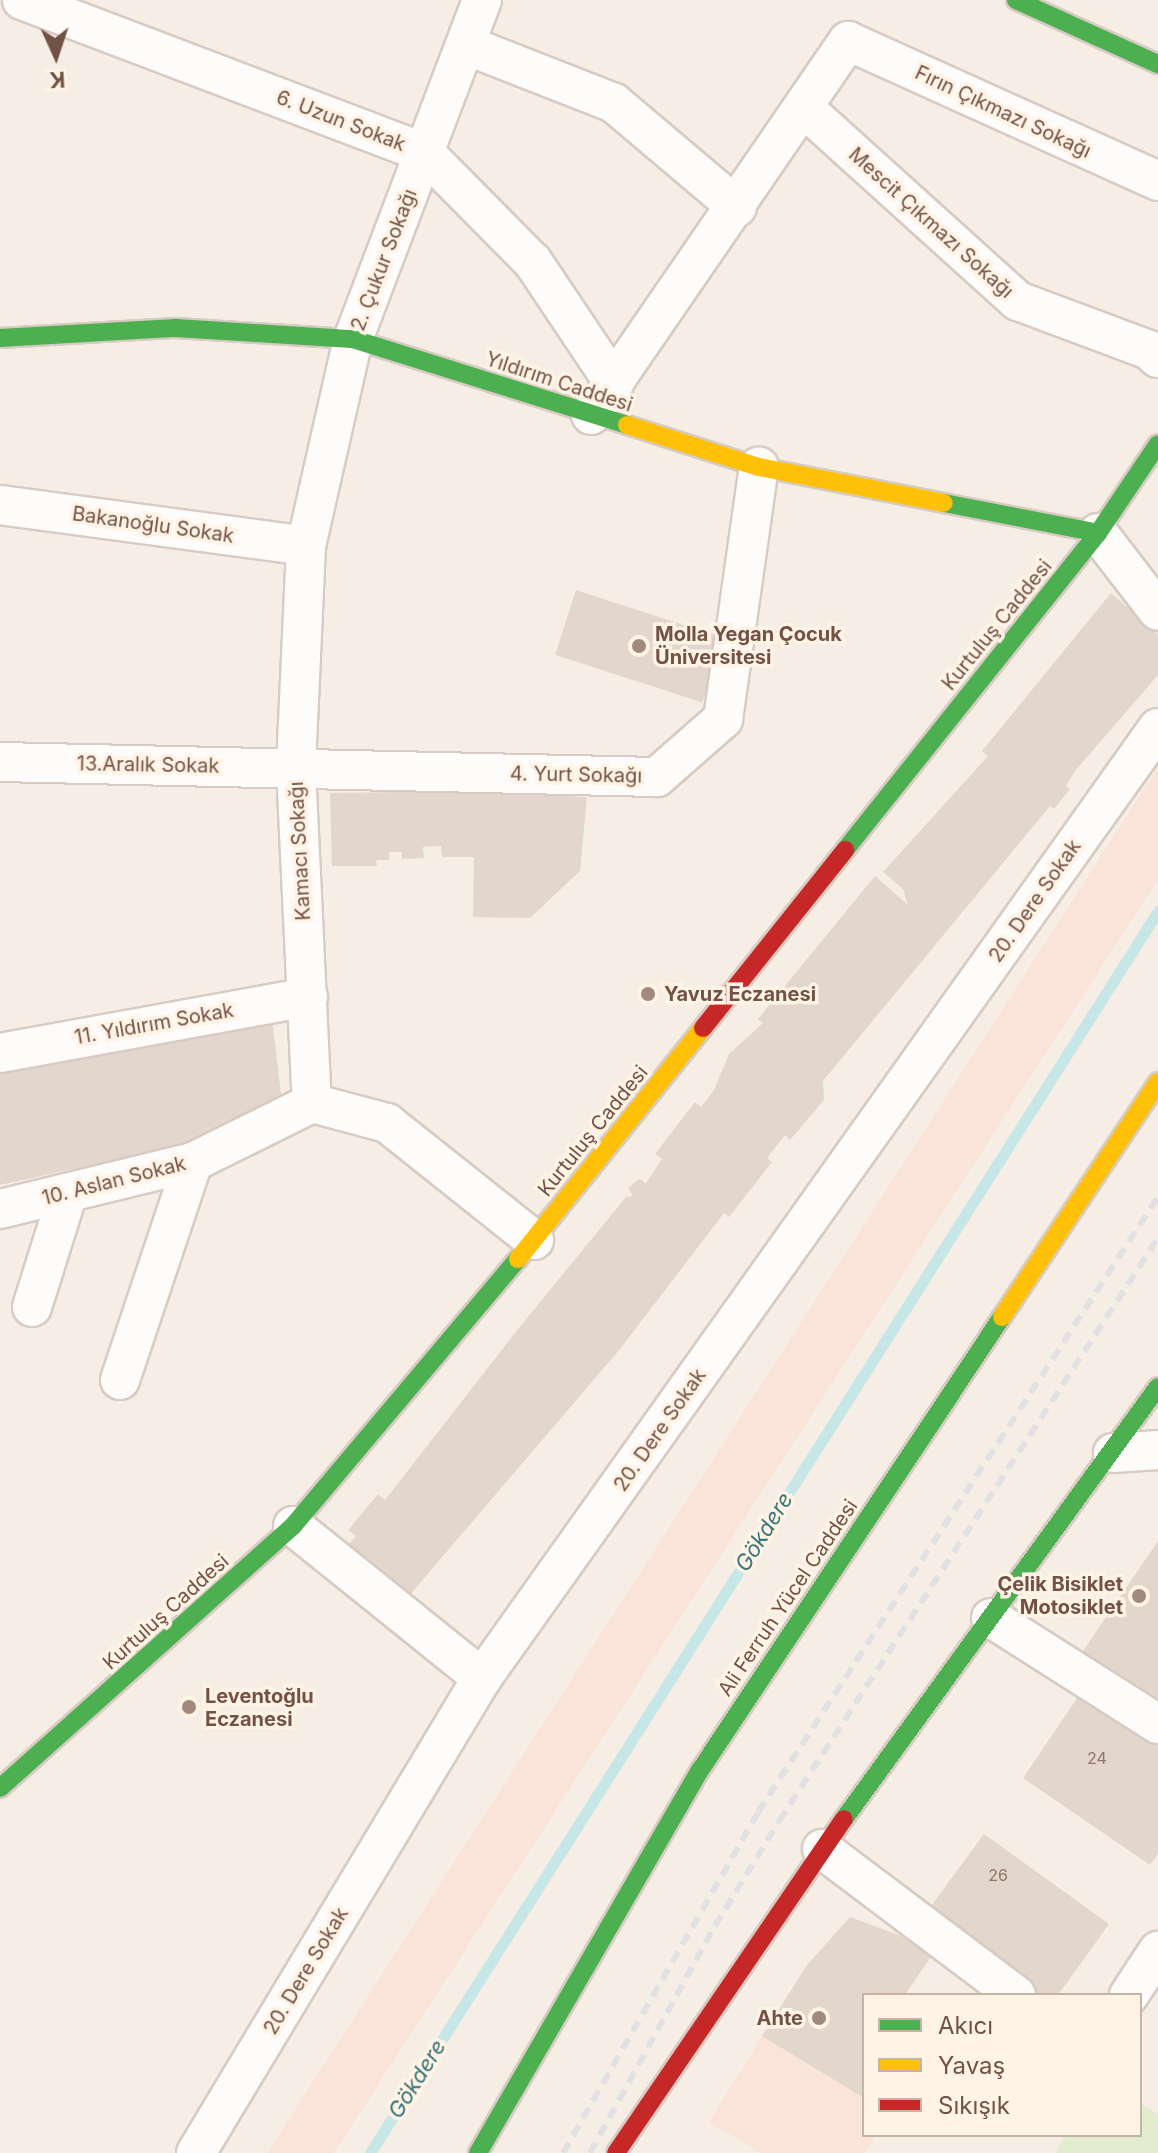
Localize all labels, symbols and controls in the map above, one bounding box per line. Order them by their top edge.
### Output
north arrow [16,16,96,96]
street label: Fırın Çıkmazı Sokağı [911,61,1095,163]
text: K [49,67,66,93]
street label: 6. Uzun Sokak [273,85,409,157]
street label: Mescit Çıkmazı Sokağı [844,143,1018,303]
street label: 2. Çukur Sokağı [346,186,422,334]
street label: Yıldırım Caddesi [483,347,635,417]
street label: Bakanoğlu Sokak [71,502,235,548]
street label: Kurtuluş Caddesi [937,555,1057,695]
place label: Molla Yegan Çocuk Üniversitesi [655,622,842,669]
marker: Molla Yegan Çocuk Üniversitesi [630,637,648,655]
street label: 13.Aralık Sokak [76,752,220,778]
street label: 4. Yurt Sokağı [510,762,642,788]
street label: Kamacı Sokağı [284,781,316,921]
street label: 20. Dere Sokak [984,835,1086,967]
place label: Yavuz Eczanesi [664,982,816,1006]
marker: Yavuz Eczanesi [639,985,657,1003]
street label: 11. Yıldırım Sokak [73,998,235,1050]
street label: Kurtuluş Caddesi [533,1061,653,1201]
street label: 10. Aslan Sokak [40,1152,188,1210]
street label: 20. Dere Sokak [609,1364,711,1496]
water label: Gökdere [730,1488,798,1576]
street label: Ali Ferruh Yücel Caddesi [713,1495,863,1701]
street label: Kurtuluş Caddesi [98,1549,234,1675]
place label: Çelik Bisiklet Motosiklet [998,1572,1123,1619]
marker: Çelik Bisiklet Motosiklet [1130,1587,1148,1605]
place label: Leventoğlu Eczanesi [205,1684,314,1731]
marker: Leventoğlu Eczanesi [180,1698,198,1716]
house number: 24 [1087,1748,1107,1768]
house number: 26 [988,1865,1008,1885]
street label: 20. Dere Sokak [259,1903,353,2039]
legend [862,1993,1142,2137]
place label: Ahte [757,2006,803,2030]
marker: Ahte [810,2009,828,2027]
text: Akıcı [938,2011,993,2040]
water label: Gökdere [383,2035,451,2123]
text: Yavaş [938,2051,1005,2080]
text: Sıkışık [938,2091,1010,2120]

